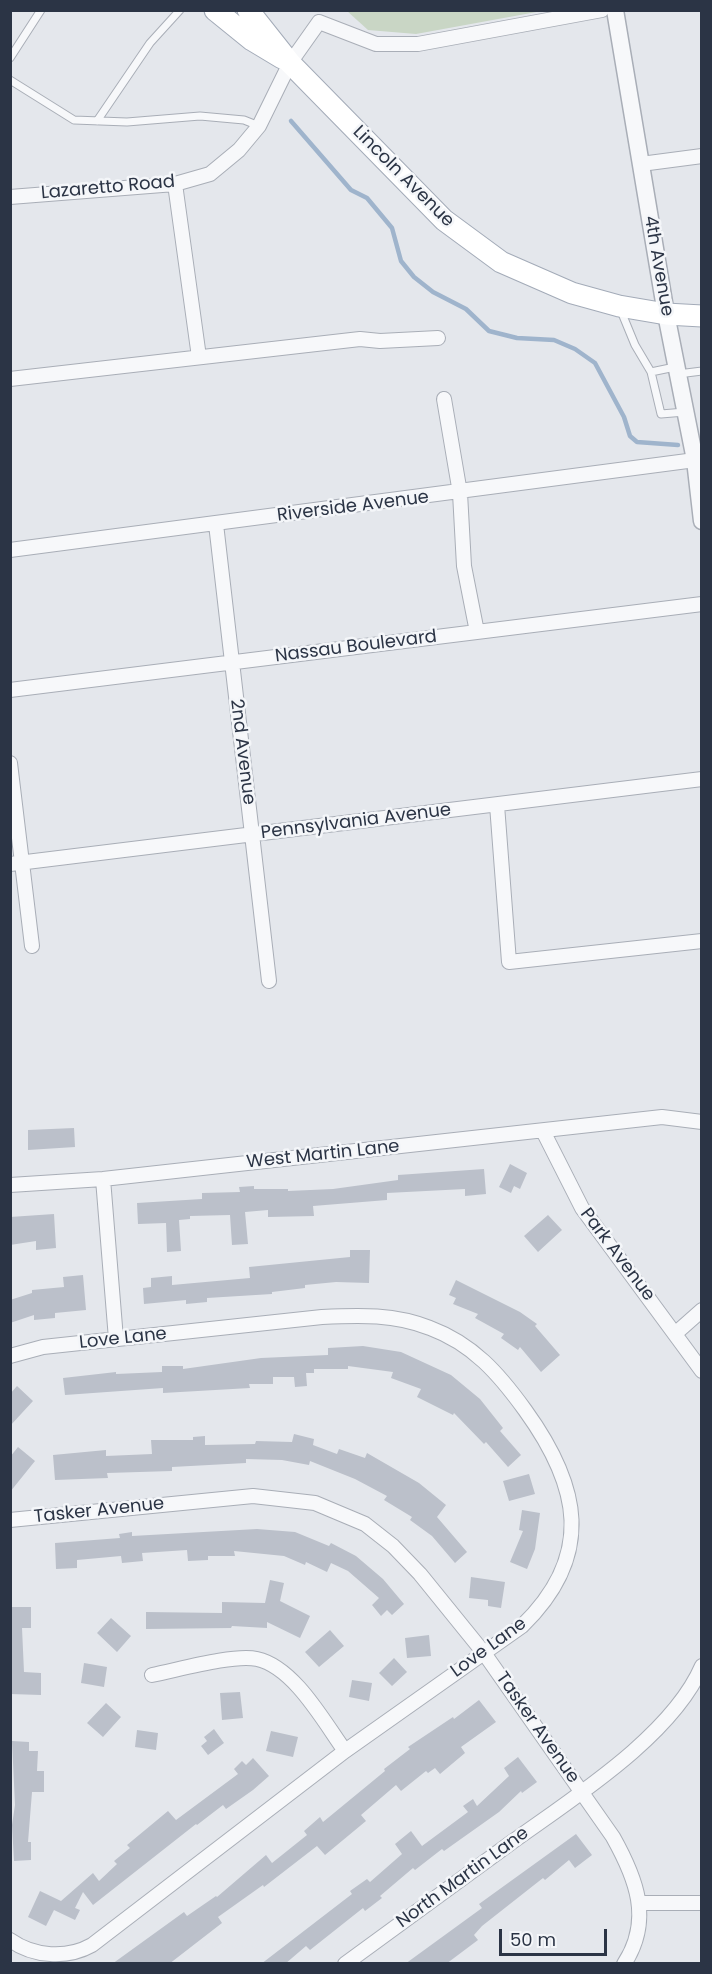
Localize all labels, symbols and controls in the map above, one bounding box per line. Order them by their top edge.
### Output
street label: Lincoln Avenue [348,122,458,232]
street label: Lazaretto Road [40,171,176,205]
street label: 4th Avenue [639,214,677,318]
street label: Riverside Avenue [276,487,430,527]
street label: Nassau Boulevard [274,626,438,668]
street label: 2nd Avenue [225,698,259,806]
street label: Pennsylvania Avenue [260,800,452,844]
street label: West Martin Lane [245,1136,401,1174]
street label: Park Avenue [575,1204,659,1306]
street label: Love Lane [78,1324,168,1354]
street label: Tasker Avenue [33,1493,165,1529]
street label: Love Lane [447,1613,531,1683]
street label: Tasker Avenue [491,1668,583,1788]
street label: North Martin Lane [393,1823,533,1933]
scale bar [502,1917,610,1955]
text: 50 m [510,1927,556,1952]

